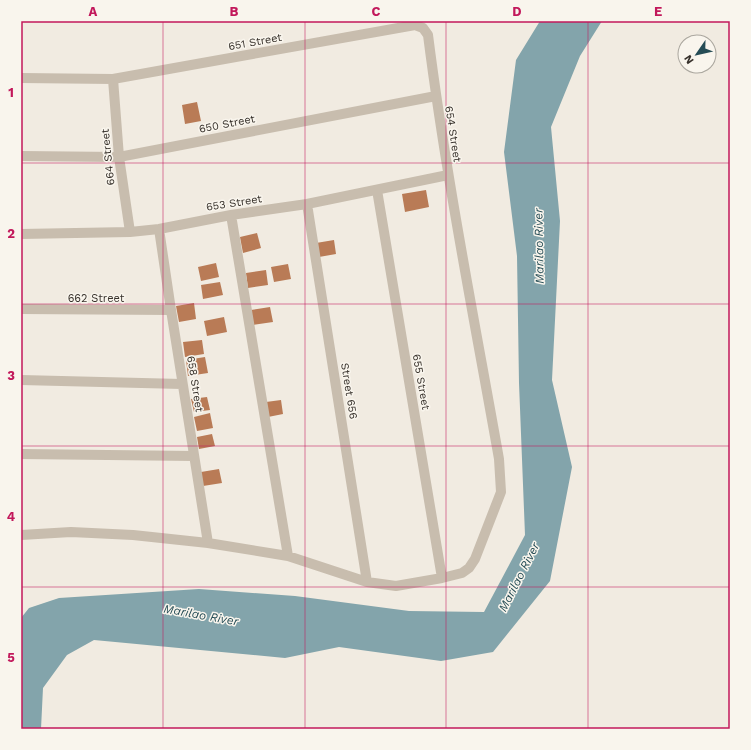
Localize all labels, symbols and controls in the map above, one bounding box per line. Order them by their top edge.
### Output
text: A [89,4,98,19]
text: B [230,4,239,19]
text: C [372,4,381,19]
text: D [512,4,522,19]
text: E [654,4,662,19]
street label: 651 Street [227,31,283,53]
north arrow [677,34,717,74]
text: N [681,52,697,66]
text: 1 [8,85,14,100]
street label: 654 Street [442,105,464,163]
street label: 650 Street [198,112,256,136]
street label: 664 Street [99,128,117,186]
street label: 653 Street [205,192,263,214]
water label: Marilao River [531,207,547,284]
text: 2 [7,226,15,241]
street label: 662 Street [68,292,125,305]
street label: 655 Street [410,353,432,411]
street label: 658 Street [184,355,206,413]
street label: Street 656 [338,362,360,420]
text: 3 [7,368,15,383]
text: 4 [7,509,16,524]
water label: Marilao River [496,539,543,614]
water label: Marilao River [163,602,241,629]
text: 5 [7,650,15,665]

